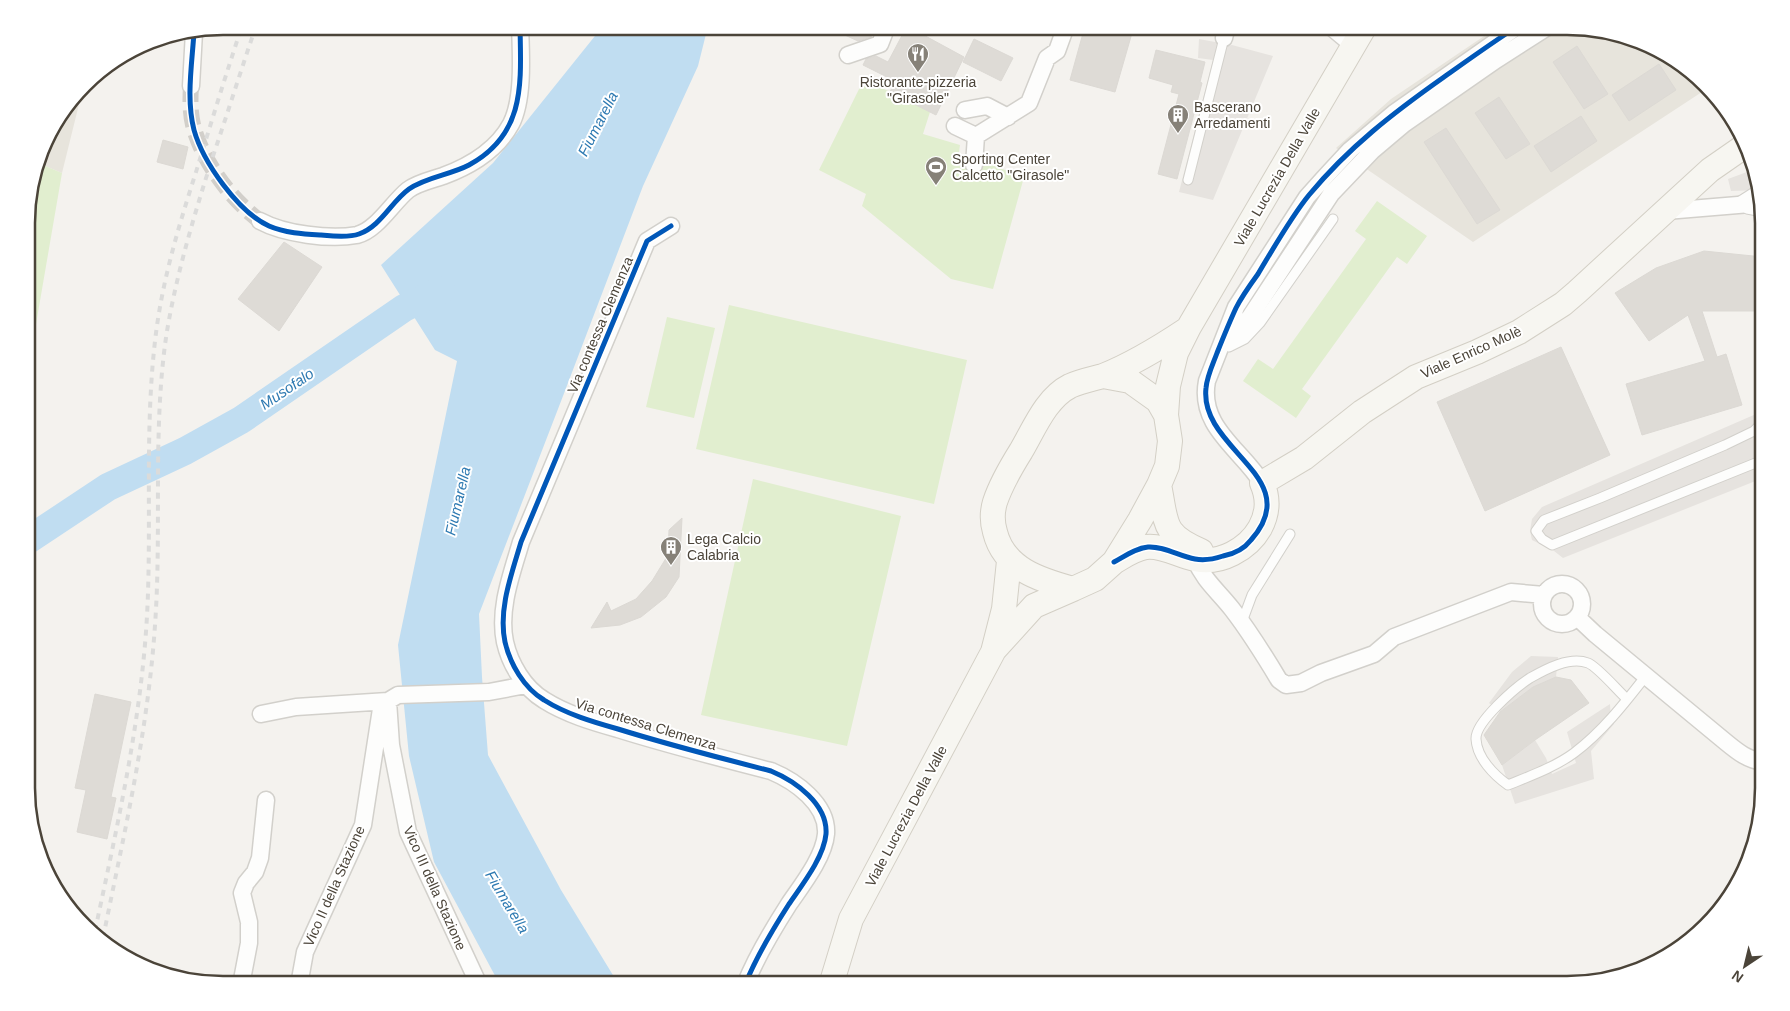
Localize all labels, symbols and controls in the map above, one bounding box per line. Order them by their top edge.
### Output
restaurant icon: Ristorante-pizzeria "Girasole" [906,42,930,73]
place label: Ristorante-pizzeria "Girasole" [860,74,977,106]
water label: Fiumarella [574,89,621,159]
place label: Bascerano Arredamenti [1194,99,1270,131]
building icon: Bascerano Arredamenti [1166,103,1190,134]
street label: Viale Lucrezia Della Valle [1231,105,1323,249]
place label: Sporting Center Calcetto "Girasole" [952,151,1069,183]
sports icon: Sporting Center Calcetto "Girasole" [924,155,948,186]
street label: Via contessa Clemenza [564,254,636,396]
street label: Viale Enrico Molè [1418,323,1524,381]
water label: Musofalo [257,365,317,413]
water label: Fiumarella [441,465,474,537]
place label: Lega Calcio Calabria [687,531,761,563]
building icon: Lega Calcio Calabria [659,535,683,566]
street label: Via contessa Clemenza [573,695,719,753]
street label: Viale Lucrezia Della Valle [862,743,950,889]
street label: Vico II della Stazione [300,823,368,949]
street label: Vico III della Stazione [400,823,470,953]
water label: Fiumarella [482,867,533,936]
north arrow [1720,941,1770,991]
text: N [1729,967,1746,986]

